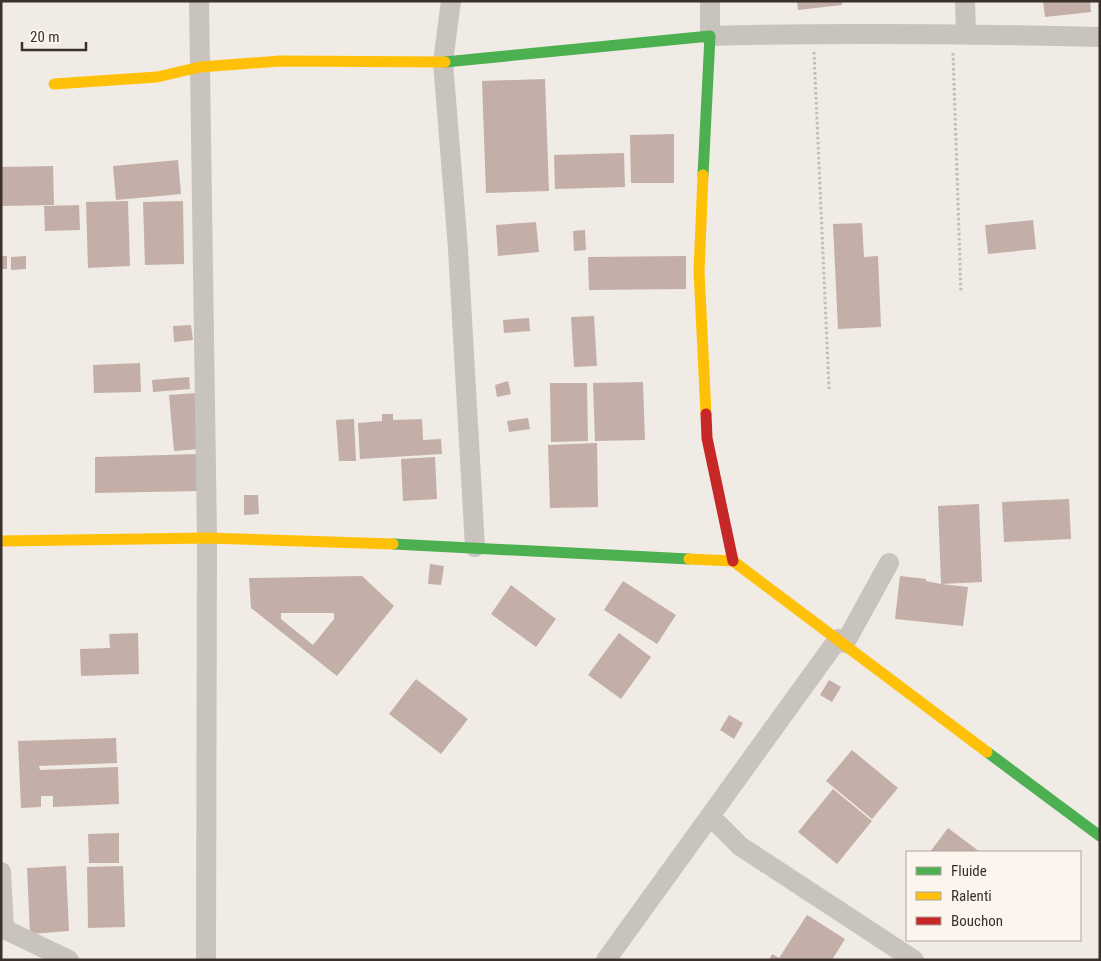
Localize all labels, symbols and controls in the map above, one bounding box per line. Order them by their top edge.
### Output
scale bar [22,20,86,52]
text: 20 m [30,28,60,46]
legend [906,851,1081,941]
text: Fluide [951,862,987,880]
text: Ralenti [951,887,992,905]
text: Bouchon [951,912,1003,930]

